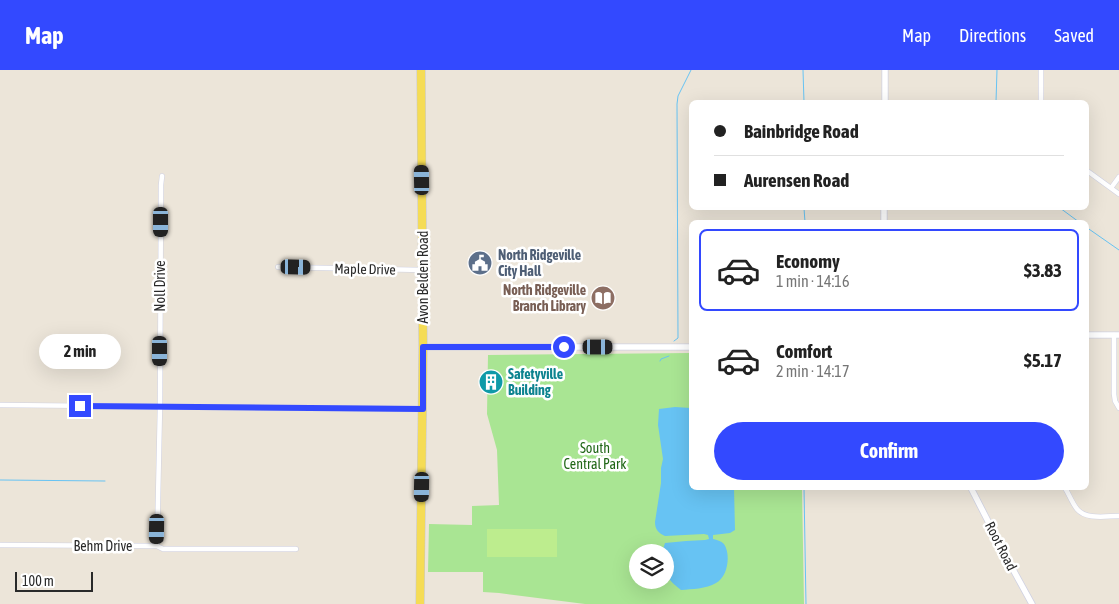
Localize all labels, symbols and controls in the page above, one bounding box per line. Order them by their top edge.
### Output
text: Map [25,22,64,49]
text: Map [902,25,931,46]
text: Directions [959,25,1026,46]
text: Saved [1054,25,1094,46]
text: Bainbridge Road [744,120,859,142]
car [414,165,429,195]
text: Aurensen Road [744,169,849,191]
car [153,207,168,237]
street label: Avon Belden Road [415,231,431,323]
place label: North Ridgeville City Hall [498,247,581,279]
icon: car [716,248,761,293]
public building icon: North Ridgeville City Hall [467,250,493,276]
text: Economy [776,250,840,272]
car [280,259,311,275]
text: $3.83 [1024,259,1062,281]
street label: Noll Drive [152,260,168,312]
street label: Maple Drive [334,260,396,278]
text: 1 min · 14:16 [776,272,849,290]
place label: North Ridgeville Branch Library [503,282,586,314]
library icon: North Ridgeville Branch Library [590,285,616,311]
callout: 2 min [39,334,121,368]
car [152,336,167,366]
route start [553,336,575,358]
icon: car [716,338,761,383]
car [583,340,613,355]
text: Comfort [776,340,832,362]
text: 2 min [64,342,96,360]
text: $5.17 [1024,349,1062,371]
text: 2 min · 14:17 [776,362,849,380]
place label: Safetyville Building [508,366,563,398]
building icon: Safetyville Building [478,369,504,395]
route end [69,395,91,417]
button: Confirm [714,422,1064,480]
park label: South Central Park [564,440,626,472]
car [414,472,429,502]
car [149,514,164,544]
street label: Root Road [982,519,1020,573]
street label: Behm Drive [74,538,132,554]
map controls [629,544,674,589]
button: layers [629,544,674,589]
scale bar [15,569,92,592]
text: 100 m [22,573,54,589]

